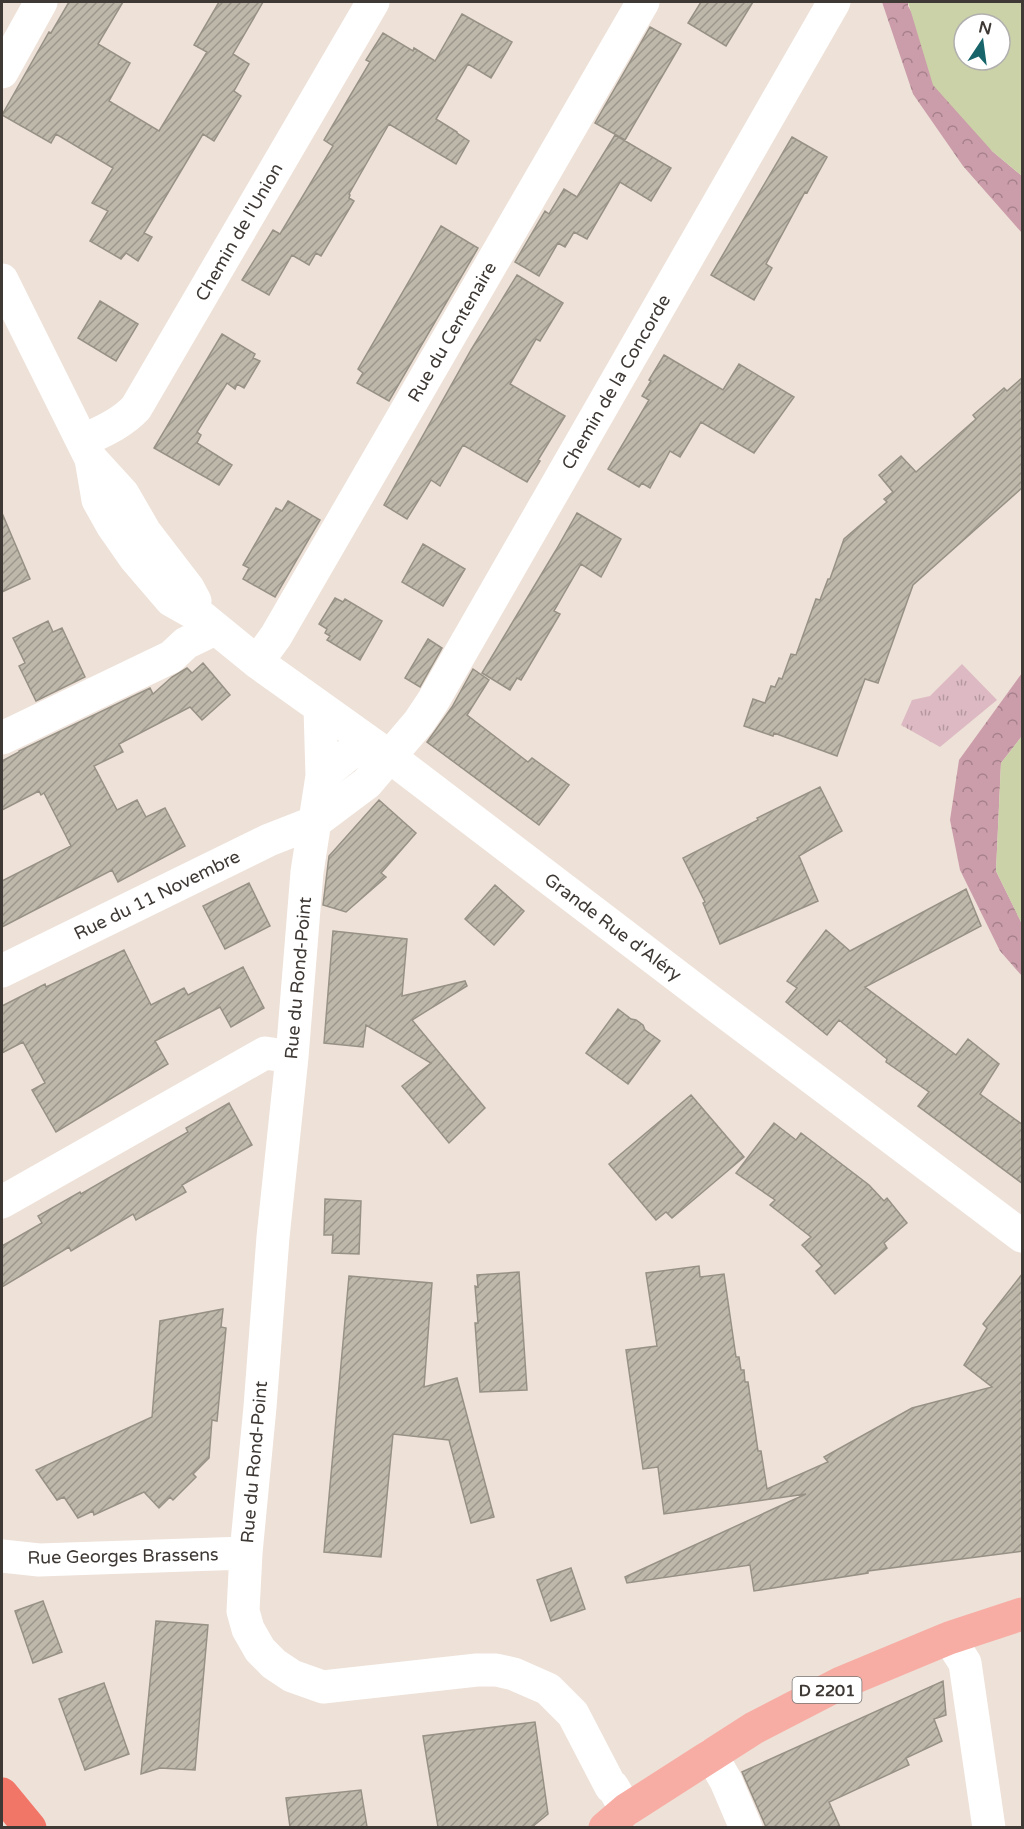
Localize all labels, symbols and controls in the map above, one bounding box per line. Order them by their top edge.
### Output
north arrow [952,12,1012,72]
text: N [977,17,994,40]
street label: Chemin de l'Union [191,159,287,305]
street label: Rue du Centenaire [403,258,501,406]
street label: Chemin de la Concorde [557,291,675,473]
street label: Rue du 11 Novembre [70,845,244,945]
street label: Grande Rue d'Aléry [540,868,686,986]
street label: Rue du Rond-Point [280,896,316,1060]
street label: Rue du Rond-Point [236,1380,272,1544]
street label: Rue Georges Brassens [27,1543,219,1569]
road number: D 2201 [792,1677,862,1703]

